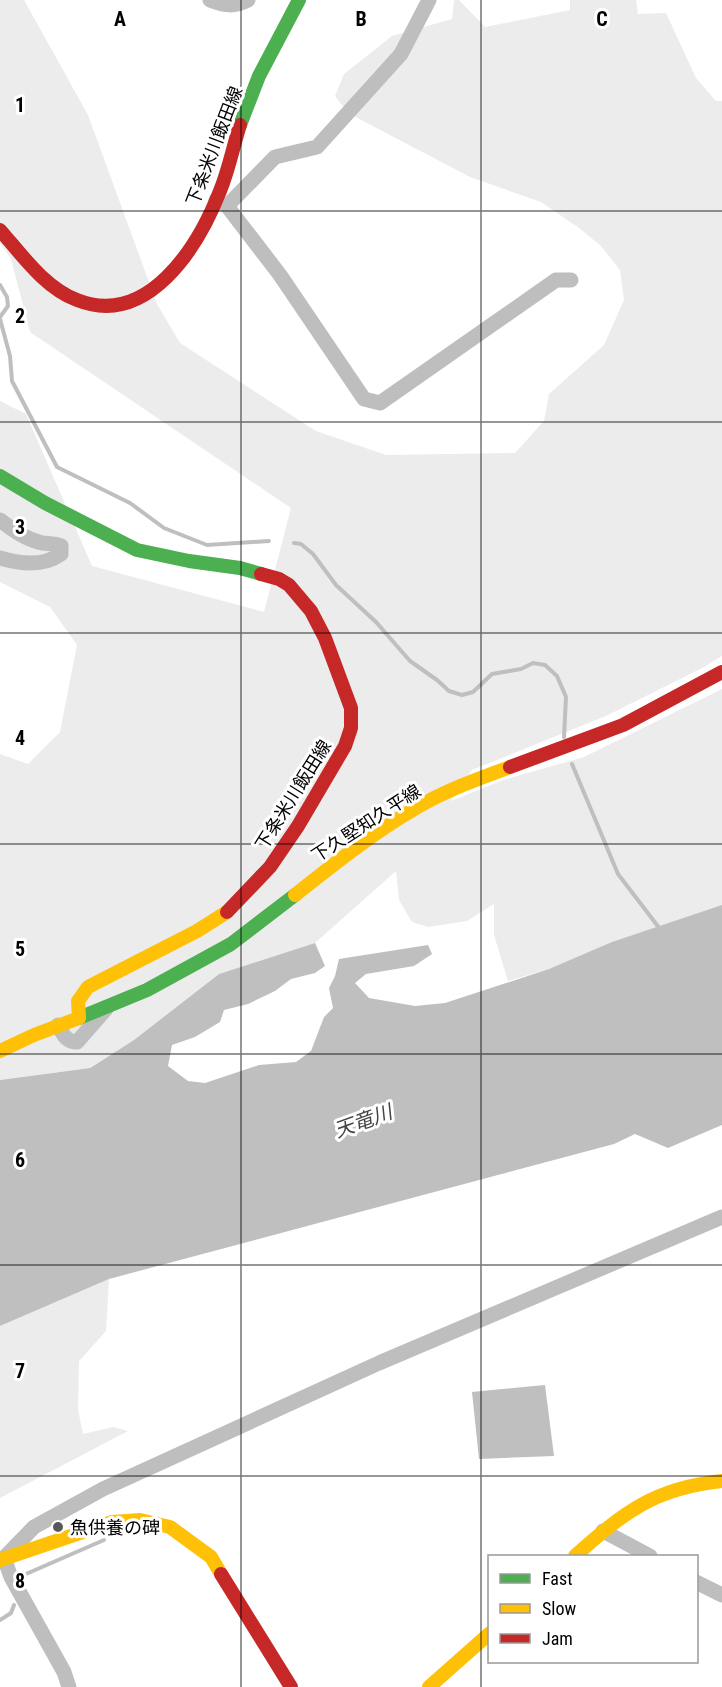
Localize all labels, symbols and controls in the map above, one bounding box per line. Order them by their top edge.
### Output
text: A [114,7,126,31]
text: B [355,7,367,31]
text: C [596,7,608,31]
street label: 下条米川飯田線 [182,83,246,209]
text: 1 [15,93,25,117]
text: 2 [15,304,25,328]
text: 3 [15,515,25,539]
text: 4 [15,726,25,750]
street label: 下条米川飯田線 [251,736,335,854]
street label: 下久堅知久平線 [307,780,425,866]
text: 5 [15,937,25,961]
water label: 天竜川 [331,1099,397,1143]
text: 6 [15,1148,25,1172]
text: 7 [15,1359,25,1383]
place label: 魚供養の碑 [70,1517,160,1538]
marker: 魚供養の碑 [51,1520,65,1534]
legend [488,1555,698,1663]
text: Fast [542,1568,573,1589]
text: 8 [15,1569,25,1593]
text: Slow [542,1598,577,1619]
text: Jam [542,1628,573,1649]

